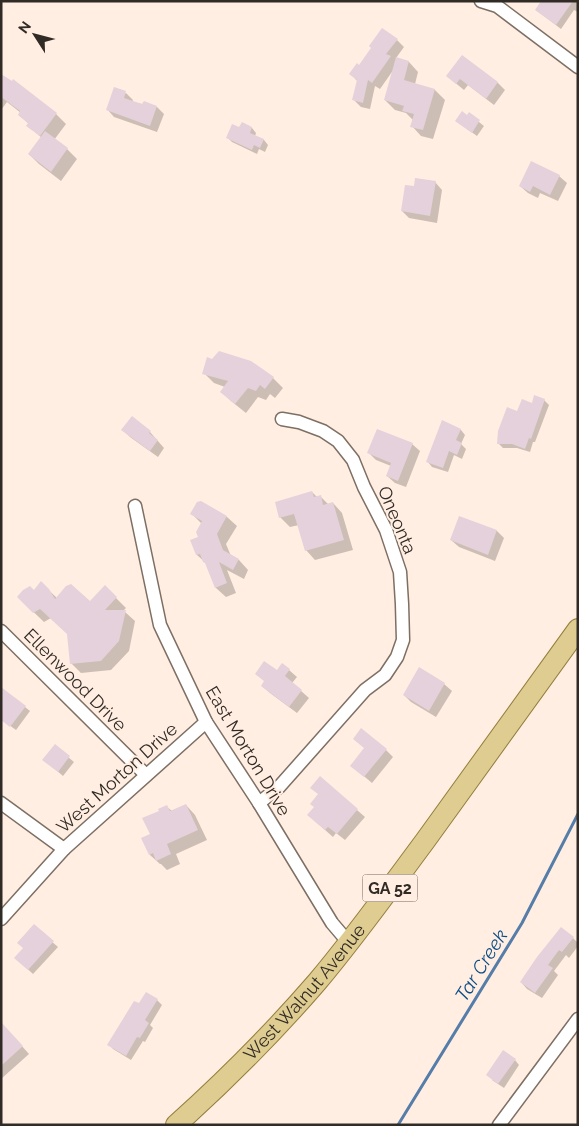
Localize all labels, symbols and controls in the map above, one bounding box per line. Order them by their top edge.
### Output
north arrow [10,10,60,60]
text: N [15,18,34,36]
street label: Oneonta [374,483,421,557]
street label: Ellenwood Drive [20,624,131,735]
street label: East Morton Drive [201,682,296,820]
street label: West Morton Drive [52,718,182,837]
road number: GA 52 [362,874,418,901]
street label: West Walnut Avenue [239,919,370,1065]
water label: Tar Creek [450,925,512,1005]

